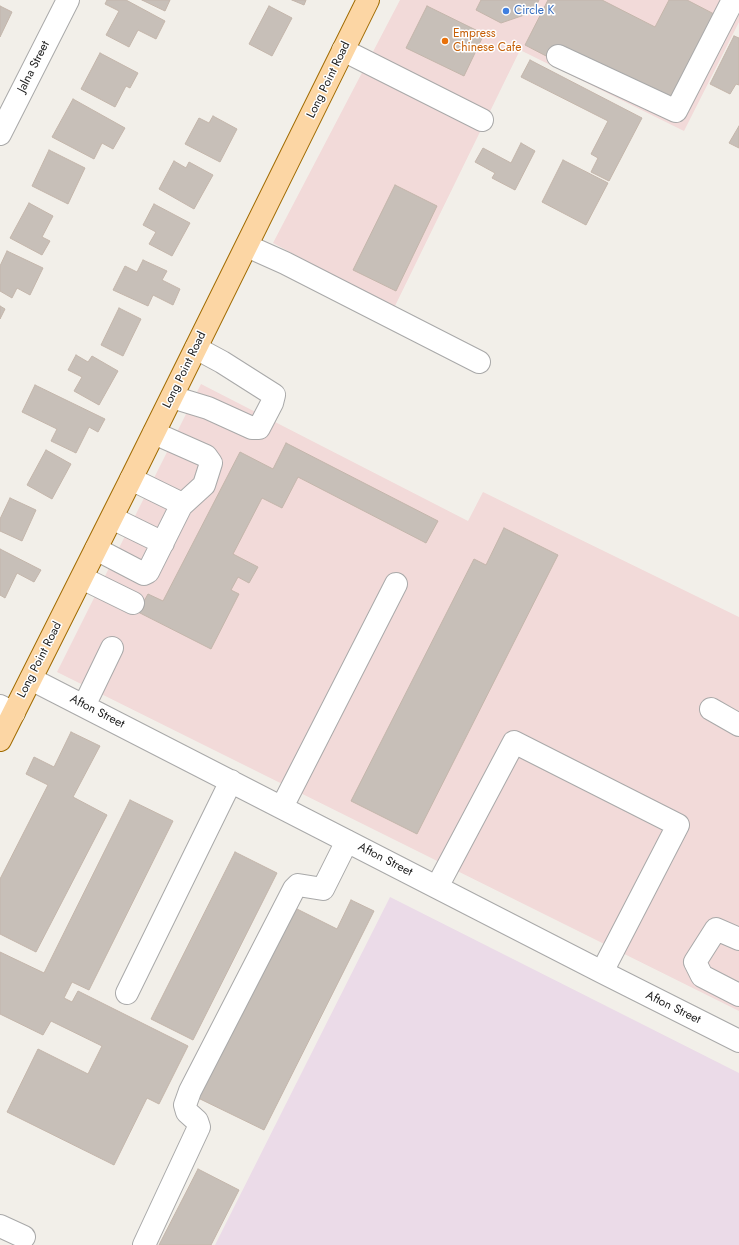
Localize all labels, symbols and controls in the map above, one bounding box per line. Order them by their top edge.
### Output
place label: Circle K [514,4,554,18]
marker: Circle K [501,6,511,16]
place label: Empress Chinese Cafe [453,27,521,55]
marker: Empress Chinese Cafe [440,36,450,46]
street label: Jalna Street [15,39,53,95]
street label: Long Point Road [304,39,354,121]
street label: Long Point Road [160,329,210,411]
street label: Long Point Road [15,620,65,700]
street label: Afton Street [67,692,127,732]
street label: Afton Street [355,840,415,880]
street label: Afton Street [643,989,703,1027]

